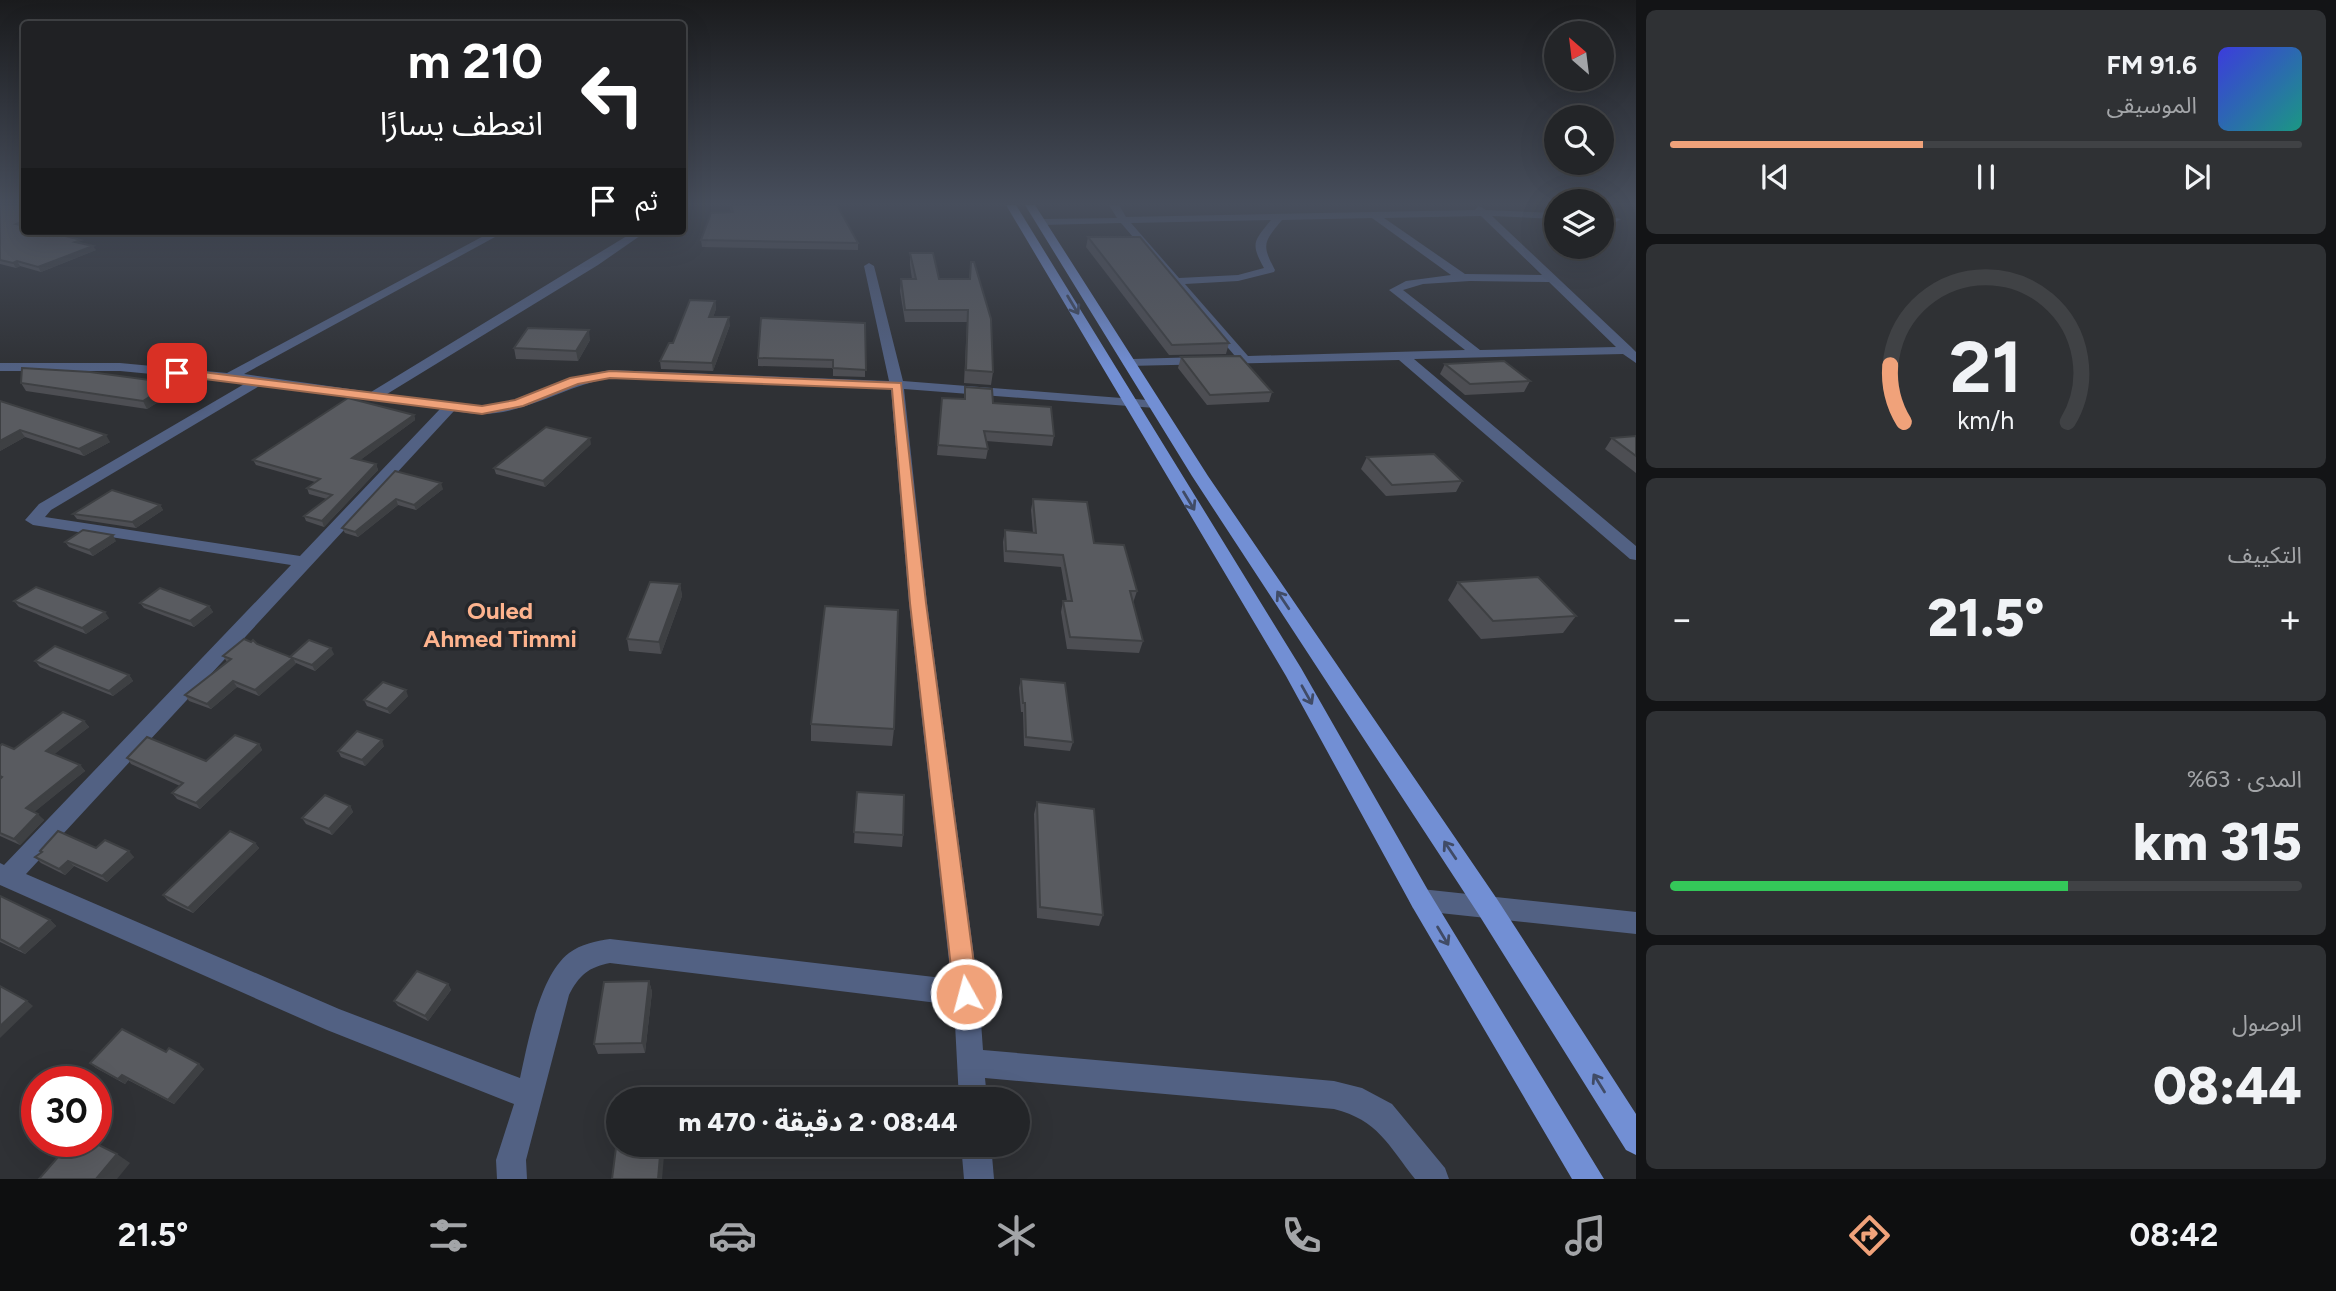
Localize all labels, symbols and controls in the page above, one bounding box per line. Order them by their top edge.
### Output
north arrow [1544,21,1614,91]
map controls [1544,21,1614,259]
text: 210 m [408,31,543,90]
icon: left [567,49,658,140]
text: 91.6 FM [2107,49,2197,81]
text: الموسيقى [2106,91,2197,119]
text: انعطف يسارًا [380,105,543,143]
button: search [1544,105,1614,175]
icon: previous [1756,158,1794,196]
icon: pause [1967,158,2005,196]
icon: next [2178,158,2216,196]
icon: arrive [584,182,622,220]
text: ثم [636,185,658,217]
button: layers [1544,189,1614,259]
one-way arrow [1066,294,1080,314]
text: 21 [1950,323,2022,410]
pin [147,343,207,403]
icon: arrive [158,354,196,392]
text: km/h [1957,404,2015,434]
one-way arrow [1182,490,1196,510]
text: التكييف [2228,541,2302,569]
text: 21.5° [1928,587,2044,649]
one-way arrow [1276,590,1290,610]
district label: Ouled Ahmed Timmi [423,596,577,653]
text: − [1670,596,1694,642]
text: + [2278,596,2302,642]
one-way arrow [1301,684,1314,705]
text: المدى · 63% [2187,765,2302,793]
text: 315 km [2133,811,2302,873]
one-way arrow [1443,841,1457,860]
one-way arrow [1435,926,1450,945]
position arrow [929,957,1003,1031]
text: الوصول [2232,1009,2302,1037]
text: 08:44 [2153,1055,2302,1117]
speed limit sign: 30 [21,1066,112,1157]
one-way arrow [1592,1073,1606,1093]
text: 08:44 · 2 دقيقة · 470 m [678,1106,958,1138]
icon: filters [424,1211,473,1260]
icon: car [708,1211,757,1260]
icon: climate [992,1211,1041,1260]
icon: phone [1277,1211,1326,1260]
icon: music [1561,1211,1610,1260]
icon: directions [1845,1211,1894,1260]
text: 21.5° [118,1216,188,1254]
text: 08:42 [2130,1216,2218,1254]

